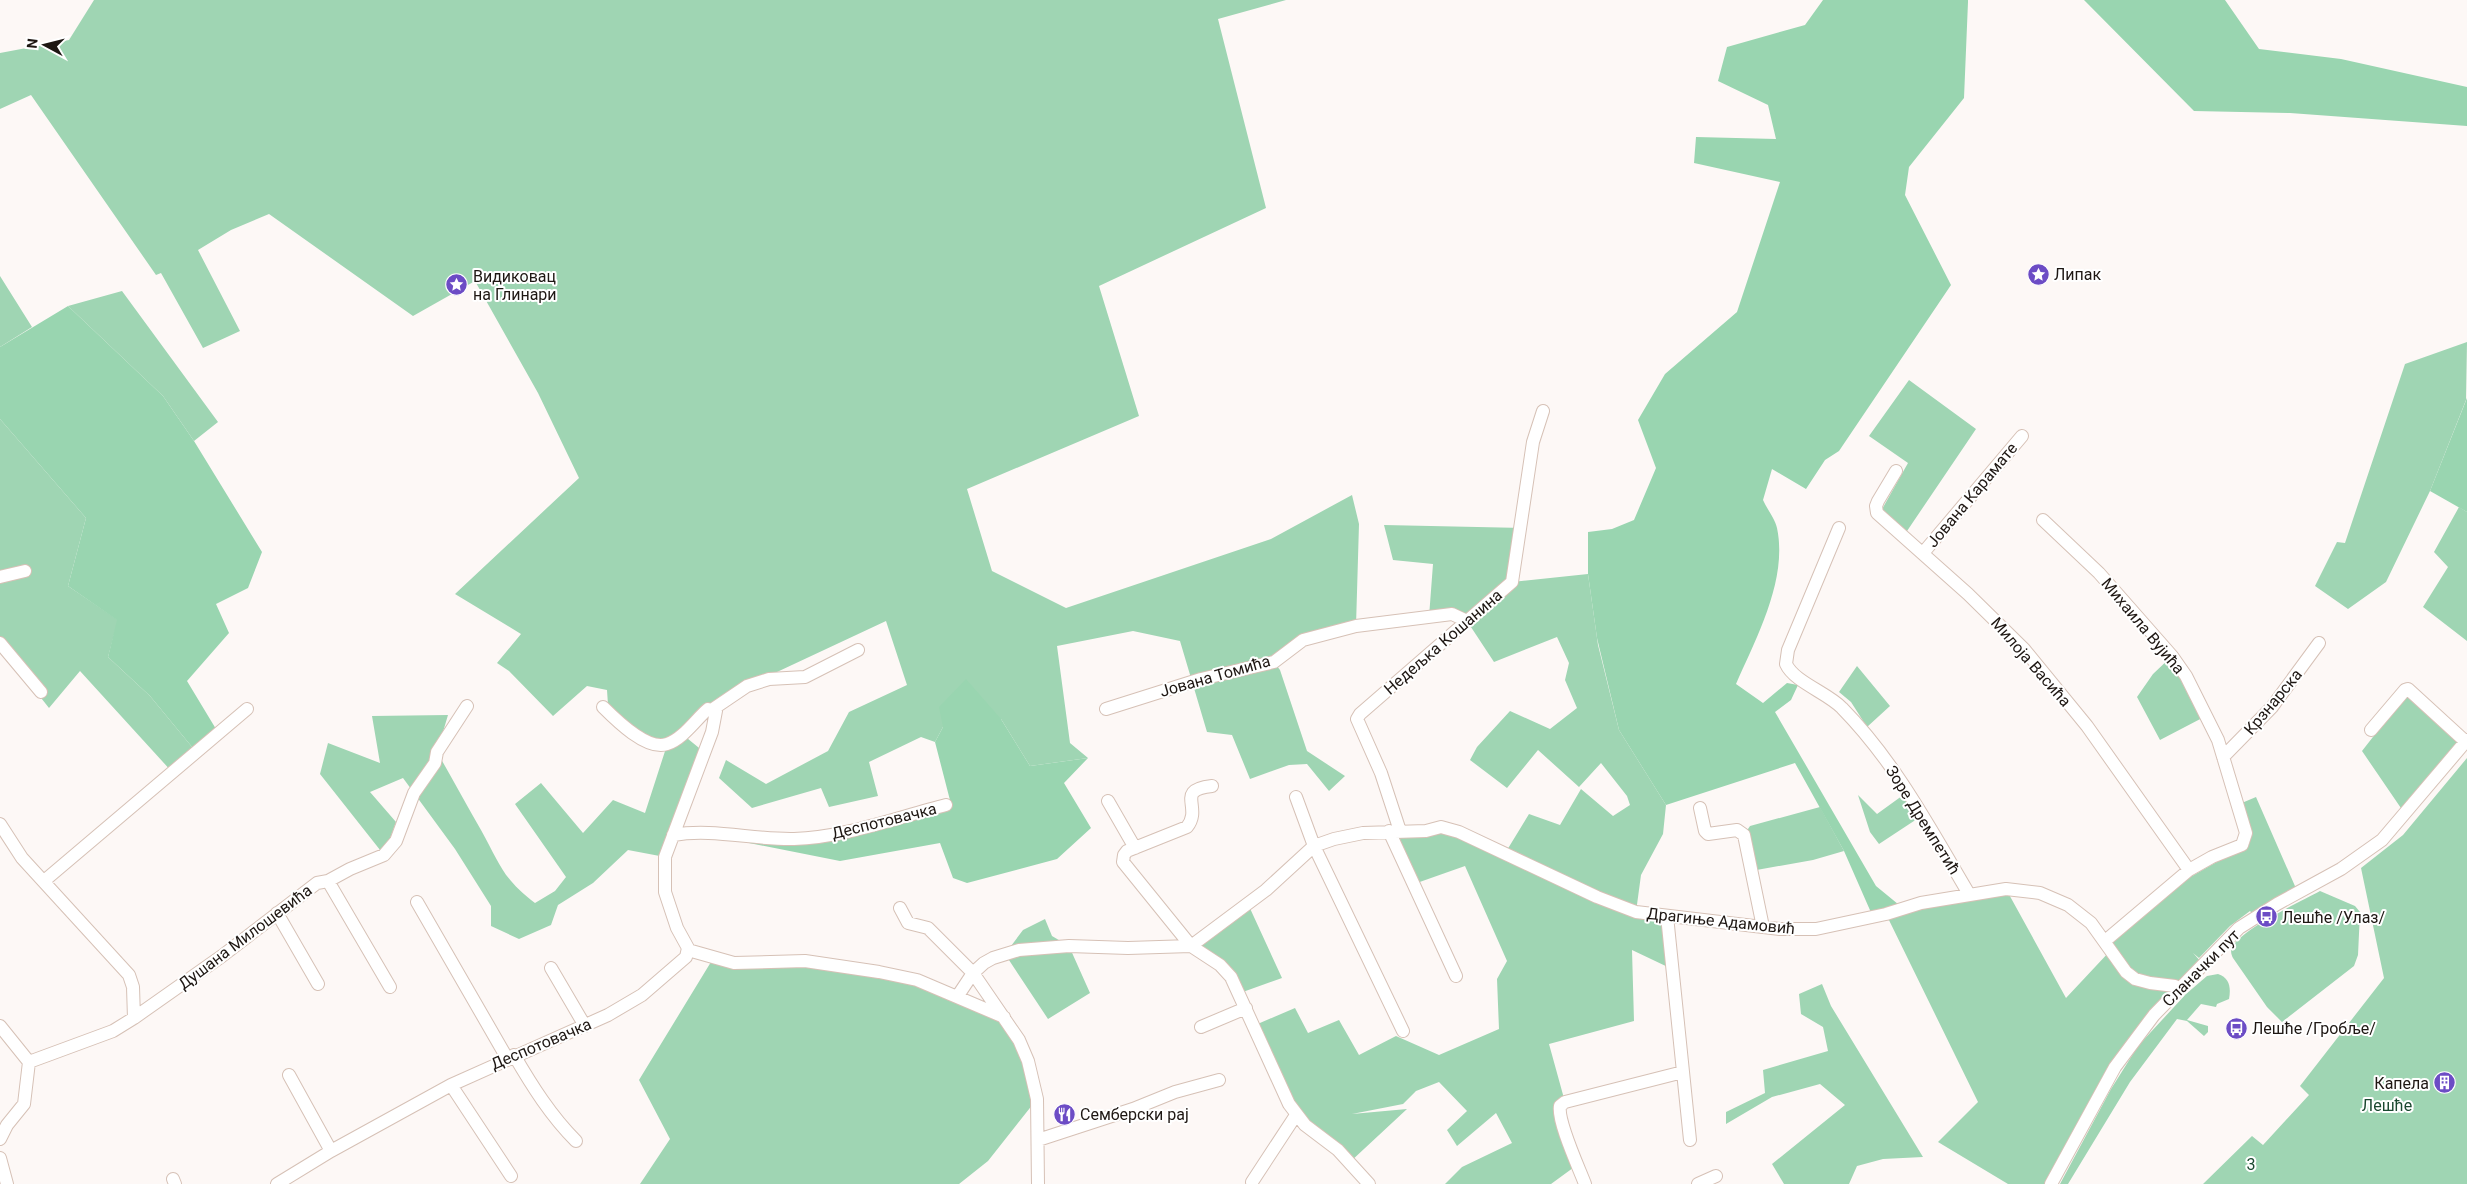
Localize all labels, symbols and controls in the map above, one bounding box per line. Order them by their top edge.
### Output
north arrow [20,20,70,70]
text: N [24,38,41,49]
place icon: Липак [2026,262,2050,286]
place label: Липак [2054,265,2102,284]
place label: Видиковац на Глинари [473,267,557,304]
place icon: Видиковац на Глинари [445,273,469,297]
street label: Јована Карамате [1923,439,2021,551]
street label: Михаила Вујића [2097,574,2189,678]
street label: Недељка Кошанина [1380,586,1506,698]
street label: Милоја Васића [1987,613,2075,711]
street label: Јована Томића [1158,651,1272,701]
street label: Крзнарска [2240,665,2306,739]
street label: Зоре Дремпетић [1882,762,1964,878]
street label: Деспотовачка [830,799,938,843]
street label: Душана Милошевића [174,881,316,993]
street label: Драгиње Адамовић [1646,904,1796,938]
bus stop icon: Лешће /Улаз/ [2254,905,2278,929]
place label: Лешће /Улаз/ [2282,908,2385,927]
street label: Сланачки пут [2158,925,2244,1011]
street label: Деспотовачка [488,1014,594,1074]
bus stop icon: Лешће /Гробље/ [2224,1016,2248,1040]
place label: Лешће /Гробље/ [2252,1019,2376,1038]
building icon: Капела [2433,1071,2457,1095]
place label: Капела [2374,1074,2429,1093]
park label: Лешће [2362,1096,2412,1115]
restaurant icon: Семберски рај [1052,1102,1076,1126]
place label: Семберски рај [1080,1105,1189,1124]
park label: 3 [2247,1155,2256,1174]

